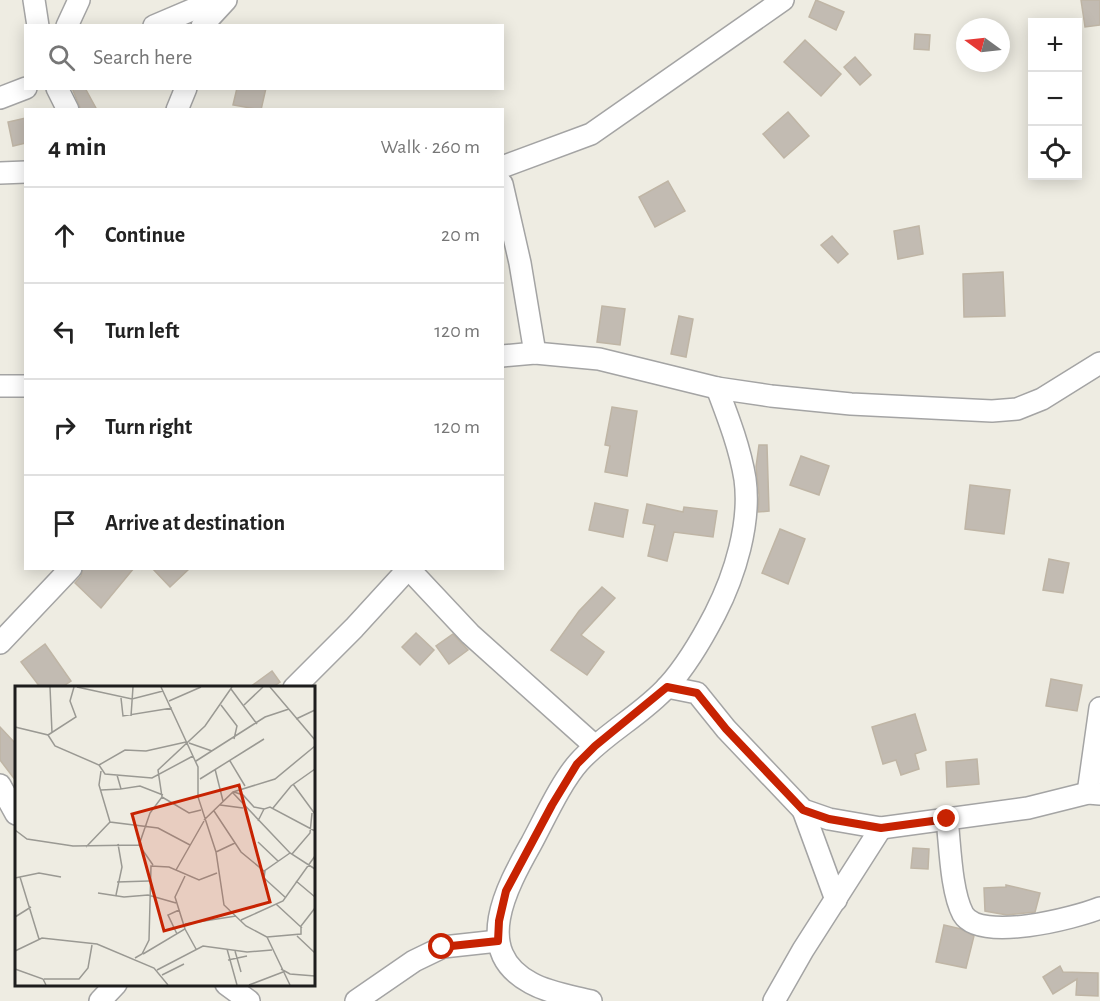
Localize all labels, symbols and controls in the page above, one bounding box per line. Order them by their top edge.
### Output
north arrow [956,18,1010,72]
map controls [1028,18,1082,180]
button: + [1028,18,1082,72]
search box [24,24,504,90]
icon: search [45,41,78,74]
text: Search here [93,46,192,68]
button: − [1028,72,1082,126]
button: locate [1028,126,1082,180]
text: 4 min [48,134,107,160]
text: Walk · 260 m [380,137,480,157]
icon: ahead [48,219,81,252]
text: Continue [105,224,185,246]
text: 20 m [441,225,480,245]
icon: left [48,315,81,348]
text: Turn left [105,320,179,342]
text: 120 m [434,321,480,341]
icon: right [48,411,81,444]
text: Turn right [105,416,192,438]
text: 120 m [434,417,480,437]
icon: arrive [48,507,81,540]
text: Arrive at destination [105,512,285,534]
inset map [15,686,315,986]
route end [933,805,959,831]
route start [428,933,454,959]

